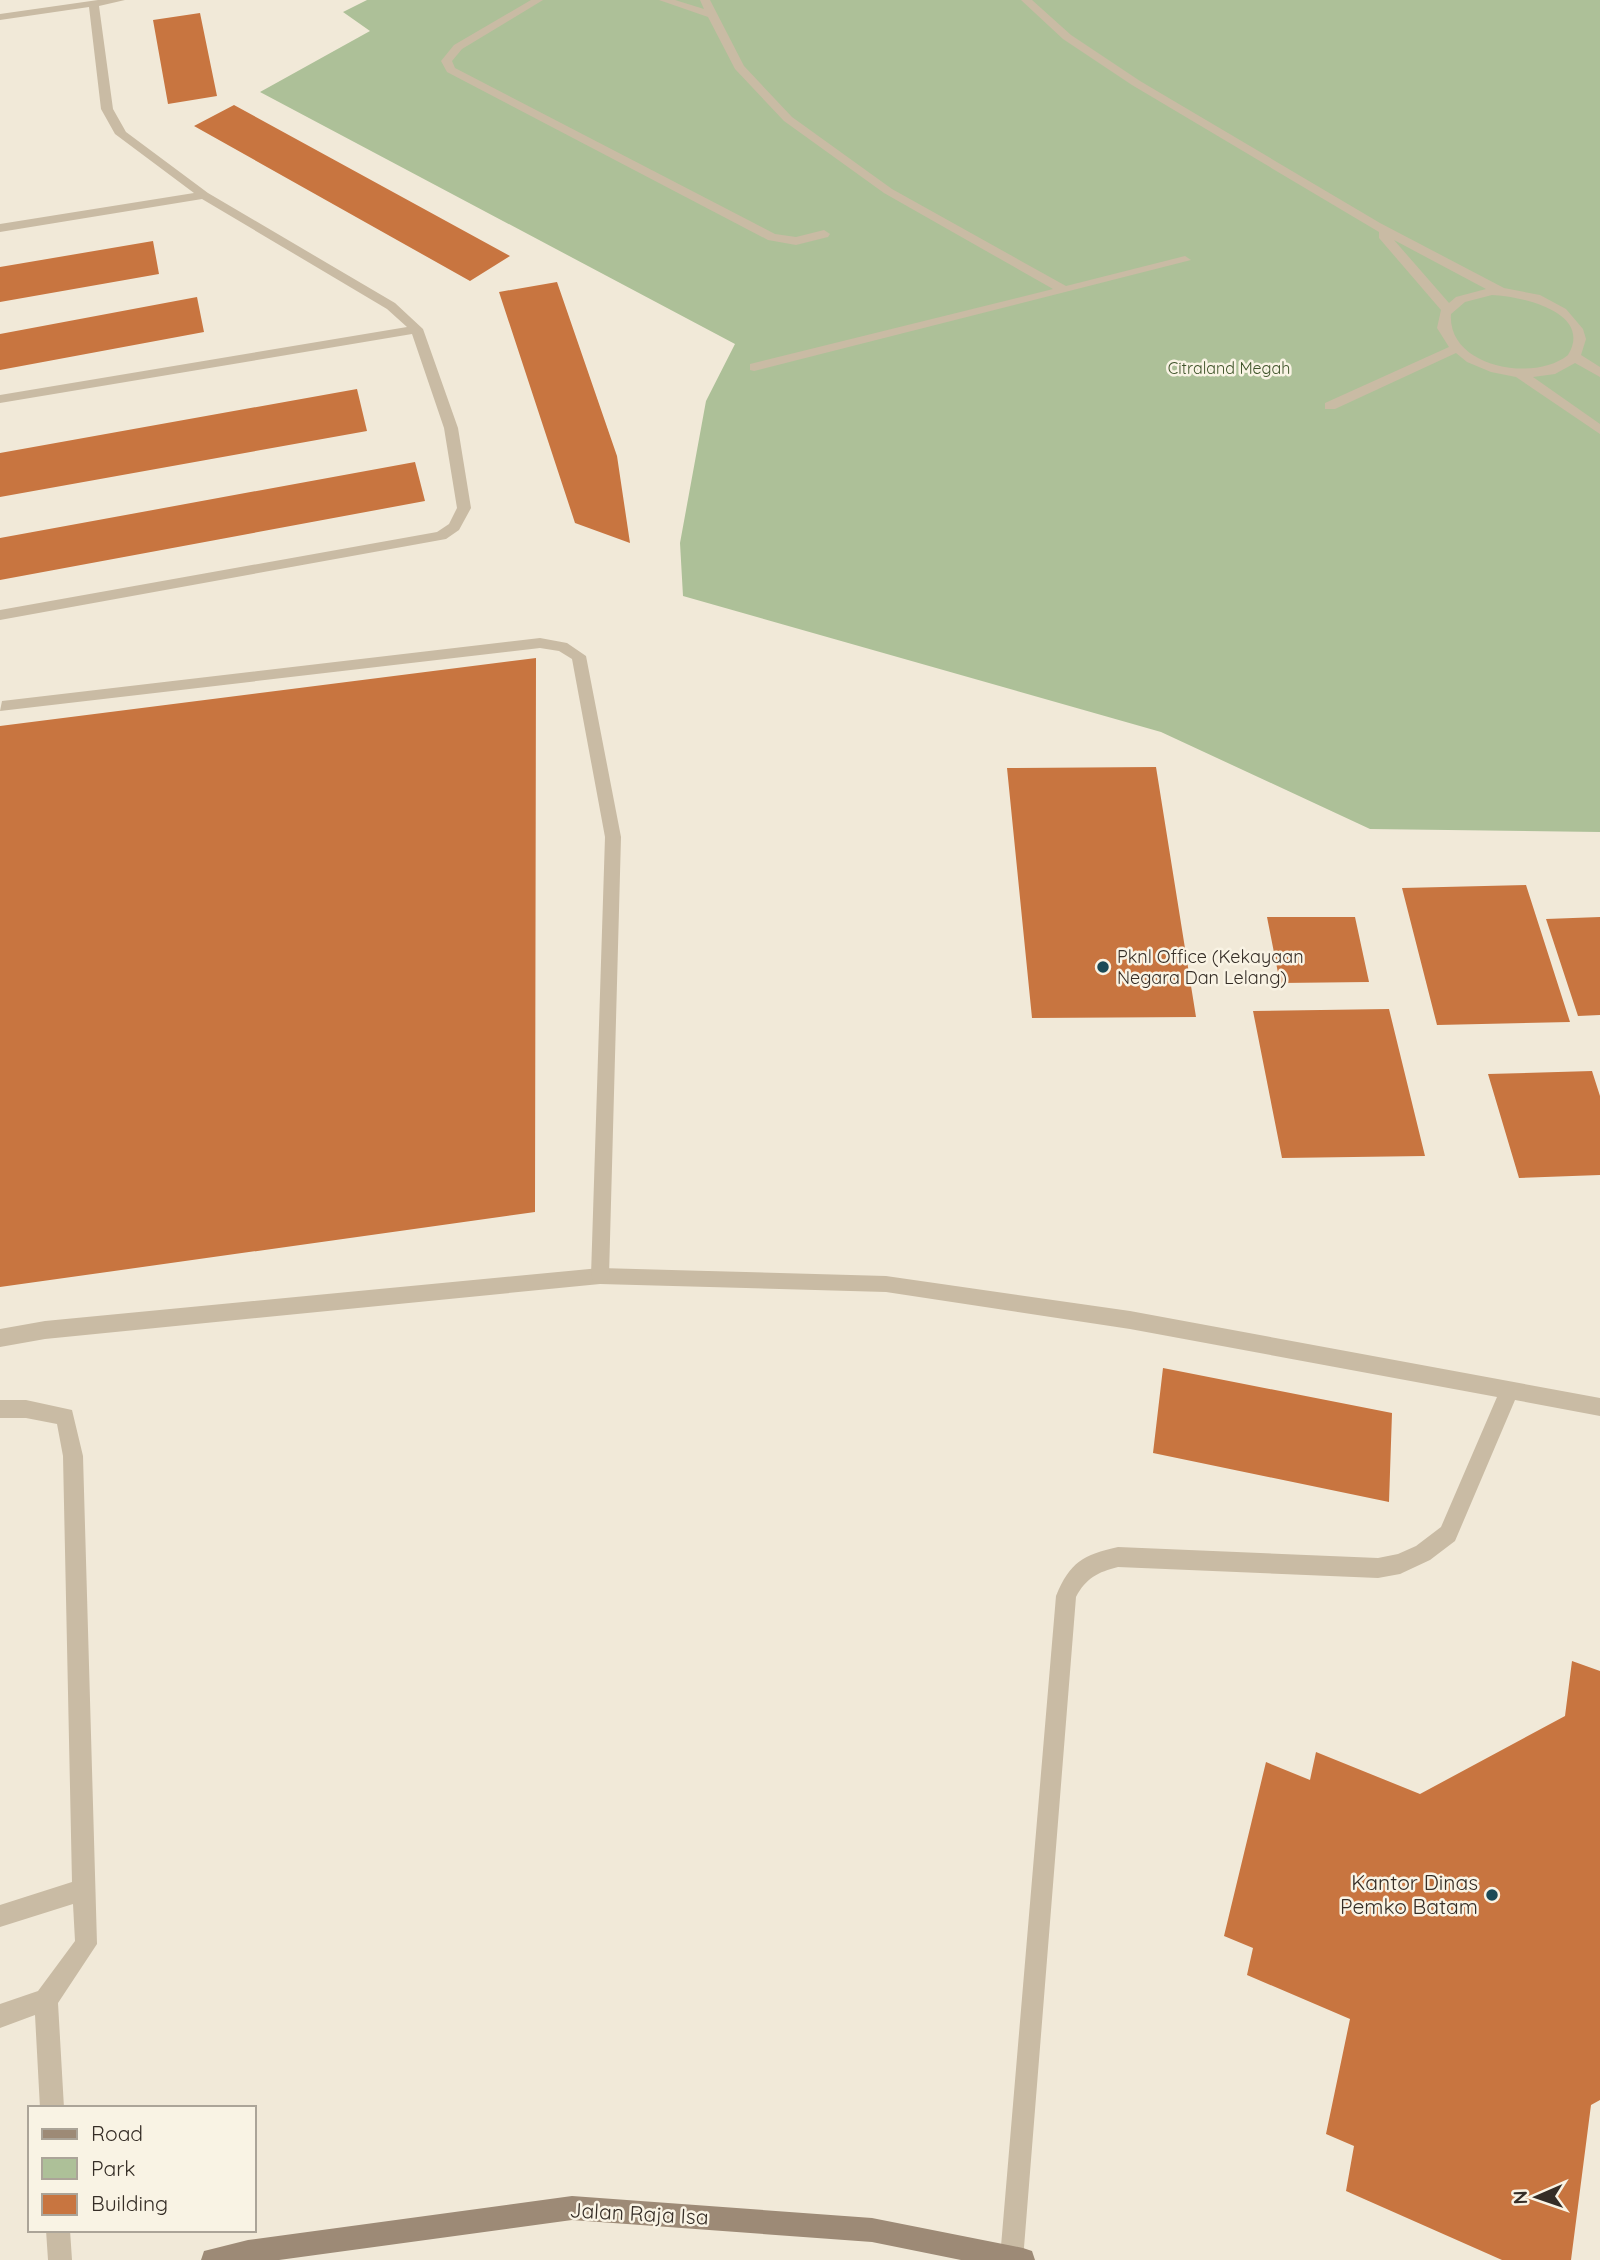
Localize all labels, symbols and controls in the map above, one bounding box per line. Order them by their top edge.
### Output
park label: Citraland Megah [1168,358,1290,378]
place label: Pknl Office (Kekayaan Negara Dan Lelang) [1117,945,1304,989]
marker: Pknl Office (Kekayaan Negara Dan Lelang) [1095,959,1111,975]
place label: Kantor Dinas Pemko Batam [1340,1869,1478,1919]
marker: Kantor Dinas Pemko Batam [1484,1887,1500,1903]
legend [28,2106,256,2232]
text: Road [91,2120,143,2146]
text: Park [91,2155,135,2181]
north arrow [1502,2162,1572,2232]
text: Building [91,2190,168,2216]
text: N [1508,2190,1532,2205]
street label: Jalan Raja Isa [569,2196,709,2230]

